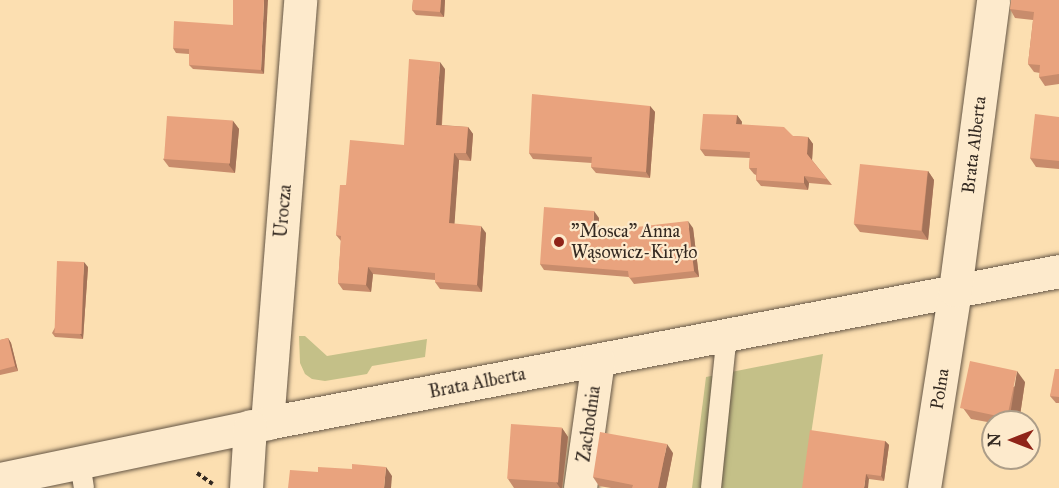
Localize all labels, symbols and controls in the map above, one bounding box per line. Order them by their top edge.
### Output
street label: Brata Alberta [957,95,991,195]
street label: Urocza [270,184,296,238]
place label: "Mosca" Anna Wąsowicz-Kiryło [571,221,697,264]
marker: "Mosca" Anna Wąsowicz-Kiryło [552,235,566,249]
street label: Brata Alberta [427,363,527,403]
street label: Polna [926,367,954,411]
street label: Zachodnia [573,384,605,464]
north arrow [981,410,1041,470]
text: N [985,433,1004,447]

